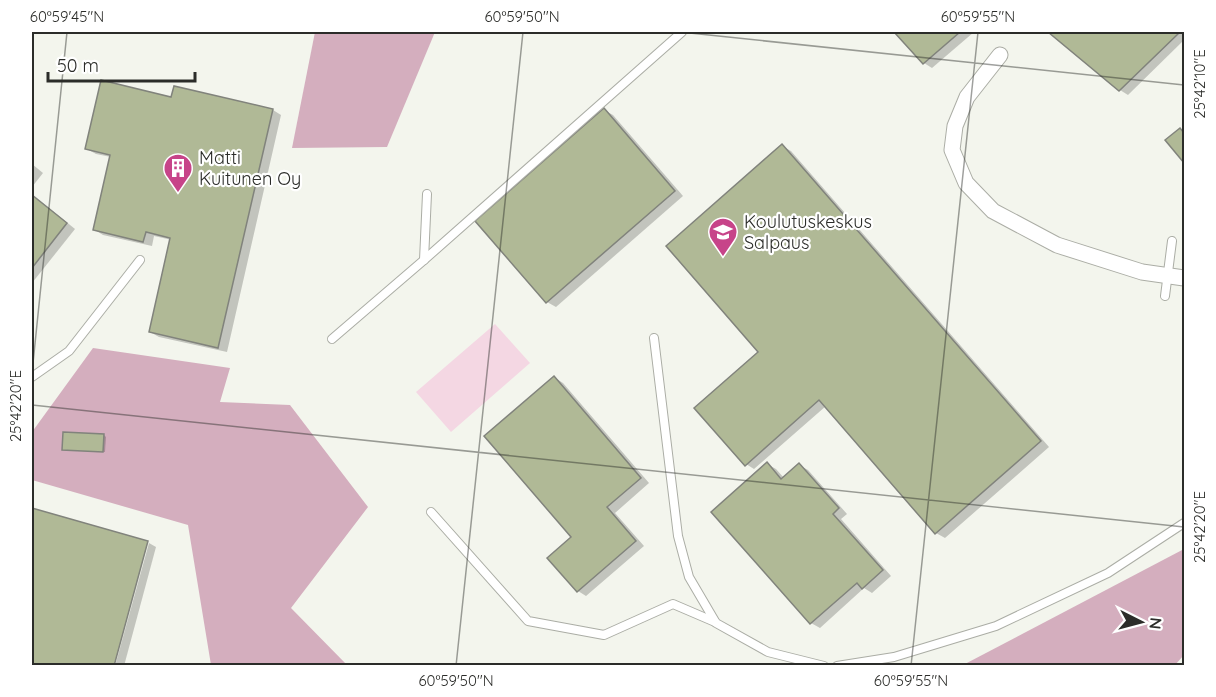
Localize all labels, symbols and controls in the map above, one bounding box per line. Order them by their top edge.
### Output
text: 60°59'45"N [30,7,104,26]
text: 60°59'50"N [484,7,560,26]
text: 60°59'55"N [941,7,1015,26]
scale bar [48,45,195,83]
text: 25°42'10"E [1190,49,1209,119]
text: 50 m [57,54,99,77]
place label: Matti Kuitunen Oy [199,146,301,190]
building icon: Matti Kuitunen Oy [162,152,194,194]
place label: Koulutuskeskus Salpaus [744,210,872,254]
school or university icon: Koulutuskeskus Salpaus [707,216,739,258]
text: 25°42'20"E [6,370,25,442]
text: 25°42'20"E [1190,491,1209,563]
north arrow [1111,592,1171,652]
text: N [1145,617,1166,630]
text: 60°59'50"N [418,671,494,690]
text: 60°59'55"N [874,671,948,690]

